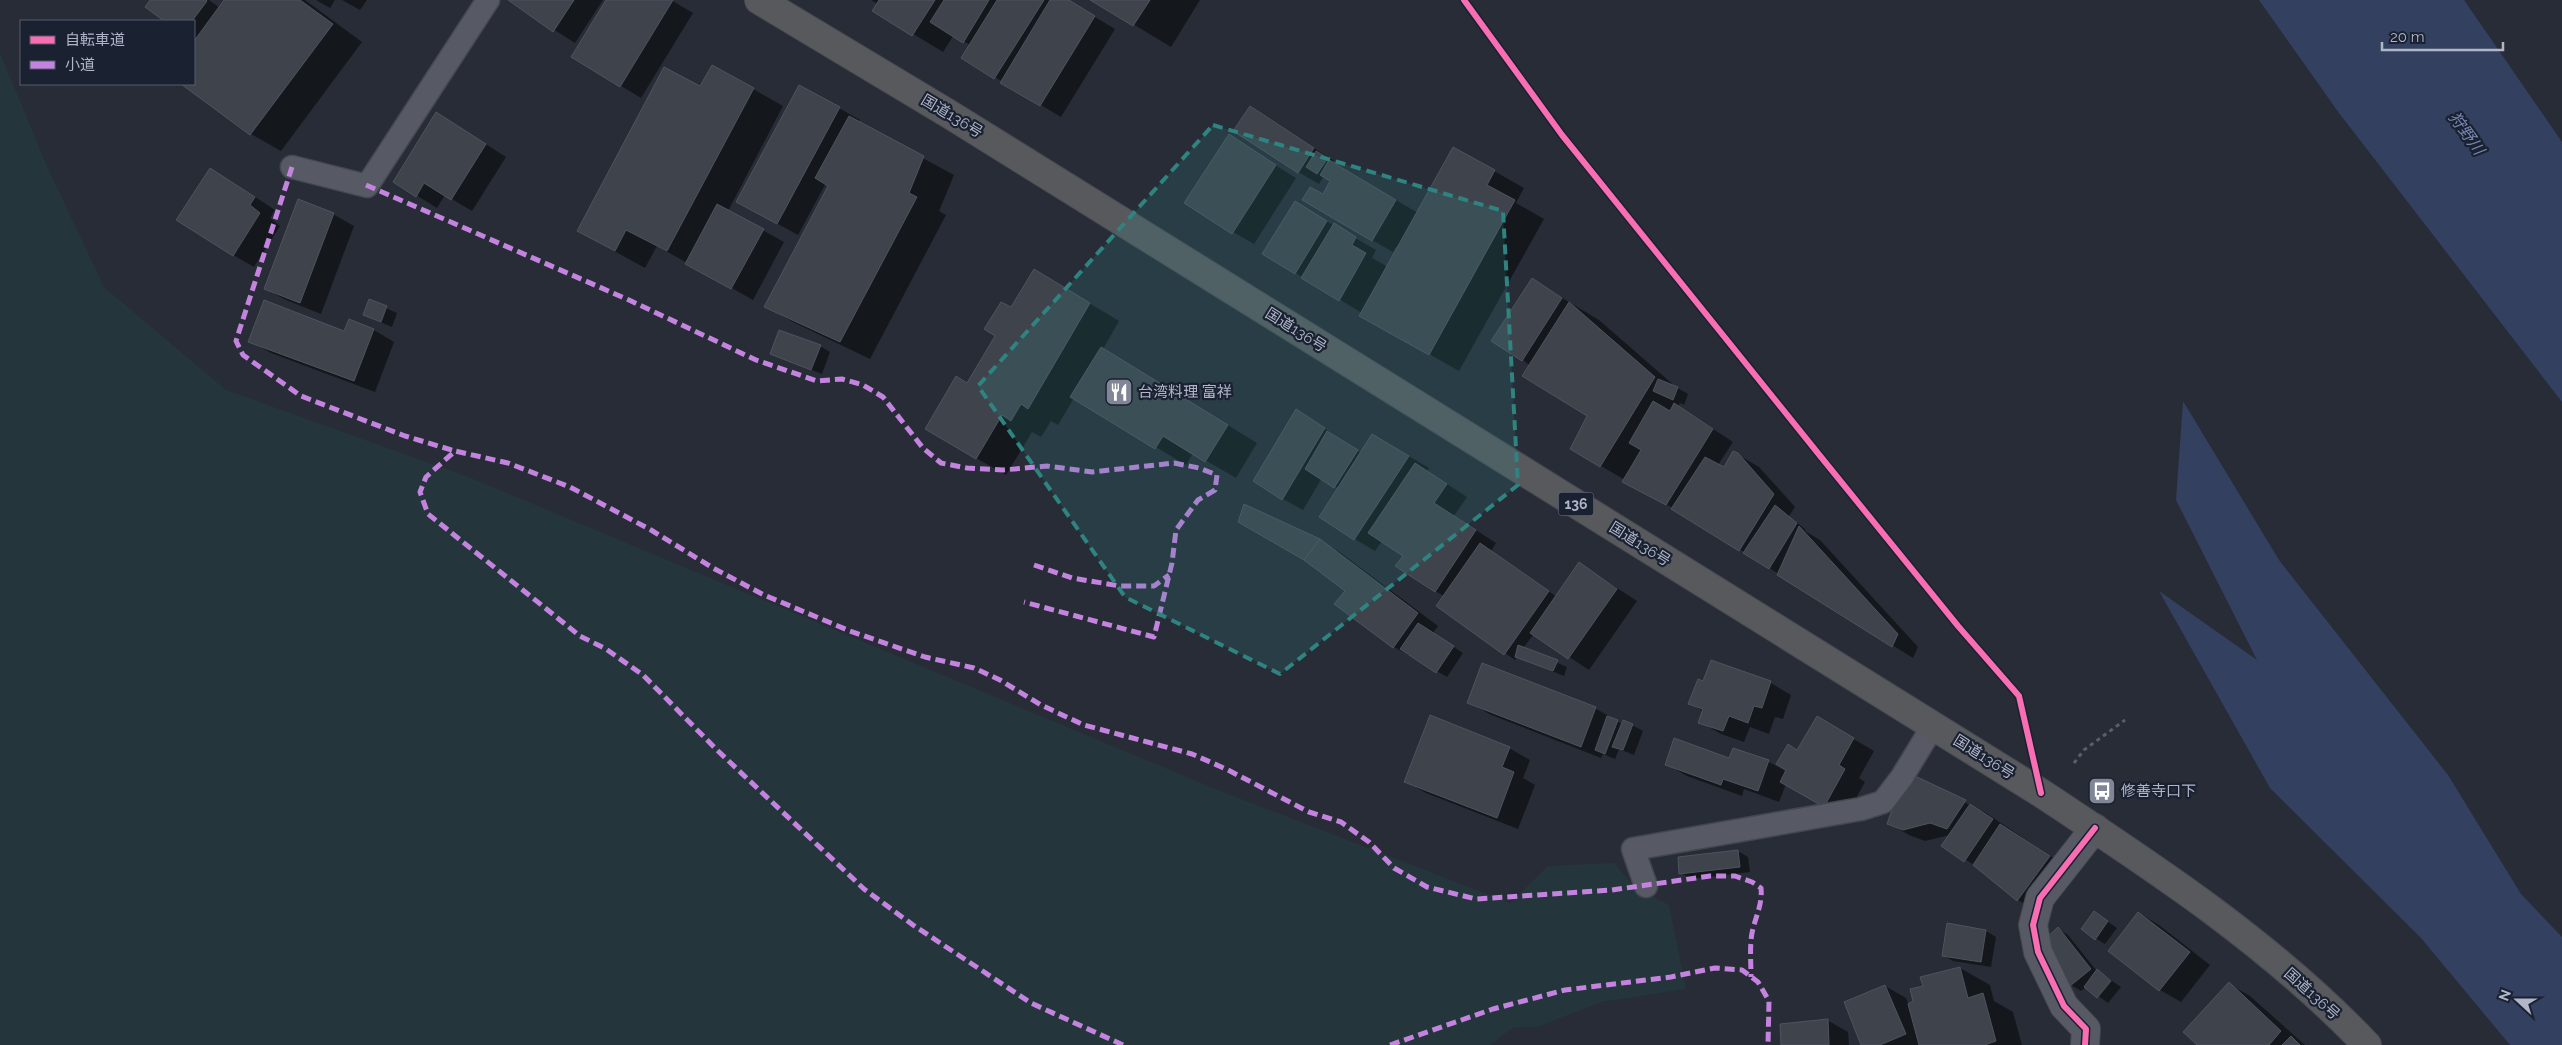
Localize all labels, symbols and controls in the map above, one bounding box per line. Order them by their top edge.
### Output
legend [20,20,195,85]
scale bar [2382,20,2503,52]
text: 20 m [2390,28,2425,46]
text: 自転車道 [65,31,125,49]
text: 小道 [65,56,95,74]
street label: 国道136号 [918,91,986,141]
water label: 狩野川 [2445,108,2490,160]
street label: 国道136号 [1262,304,1330,356]
restaurant icon: 台湾料理 富祥 [1104,377,1134,407]
place label: 台湾料理 富祥 [1138,383,1232,401]
road number: 136 [1558,492,1594,516]
street label: 国道136号 [1606,518,1674,570]
street label: 国道136号 [1950,731,2018,783]
bus stop icon: 修善寺口下 [2087,776,2117,806]
place label: 修善寺口下 [2121,782,2196,800]
street label: 国道136号 [2281,964,2343,1024]
north arrow [2492,975,2542,1025]
text: N [2495,987,2514,1003]

